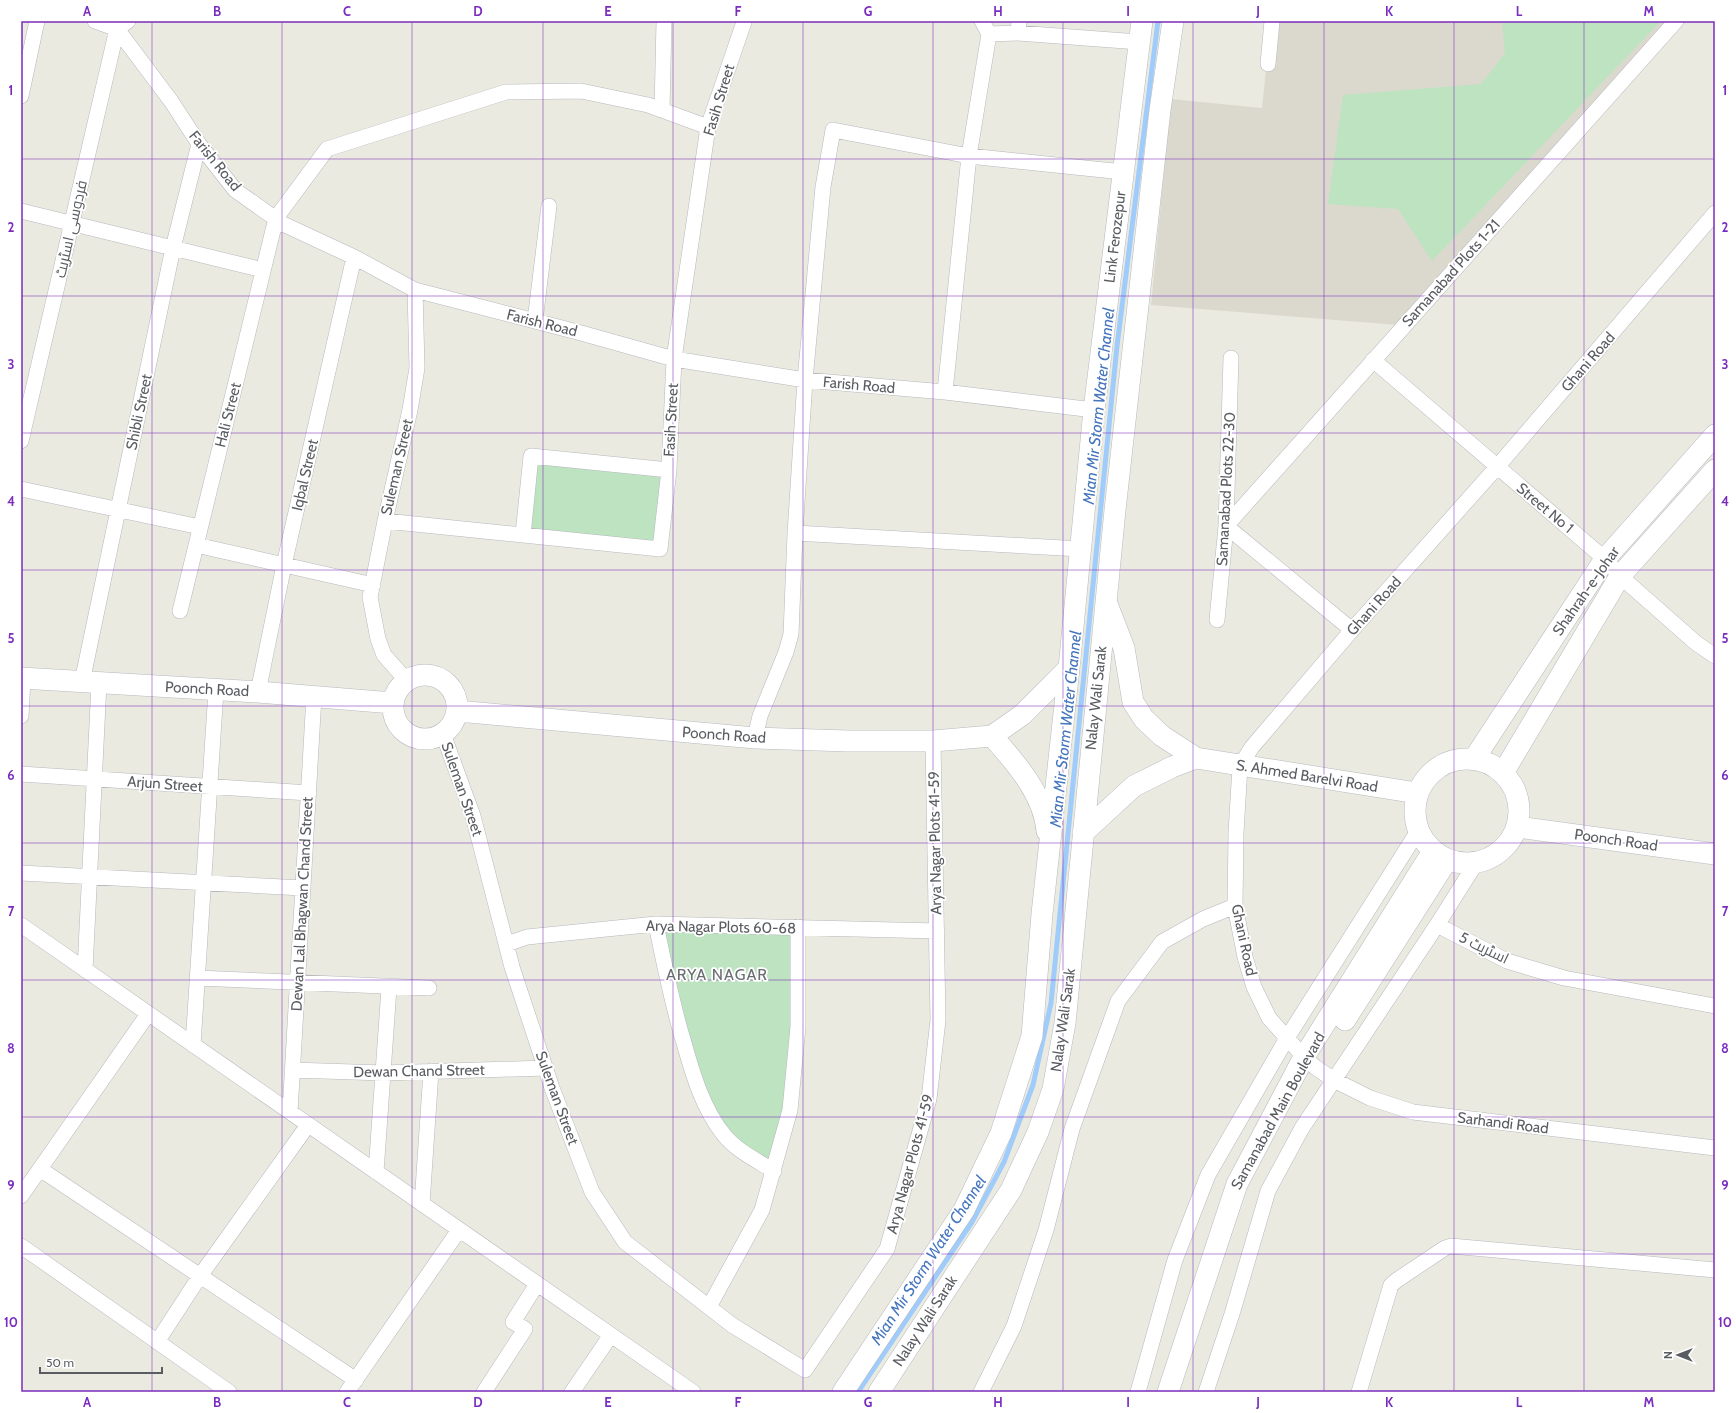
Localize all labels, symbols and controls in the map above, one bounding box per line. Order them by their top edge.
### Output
text: A [83,3,92,19]
text: B [213,3,221,19]
text: C [343,3,351,19]
text: D [473,3,483,19]
text: E [604,3,612,19]
text: F [735,3,742,19]
text: G [864,3,873,19]
text: H [993,3,1003,19]
text: I [1126,3,1130,19]
text: J [1255,3,1260,19]
text: K [1385,3,1394,19]
text: L [1516,3,1523,19]
text: M [1644,3,1655,19]
street label: Fasih Street [700,62,738,138]
text: 1 [9,82,13,98]
text: 1 [1723,82,1727,98]
street label: Farish Road [185,127,245,195]
street label: فردوسی اسٹریٹ [51,178,92,280]
street label: Link Ferozepur [1100,190,1130,284]
street label: Samanabad Plots 1-21 [1398,216,1504,330]
text: 2 [8,219,15,235]
text: 2 [1722,219,1729,235]
street label: Farish Road [505,306,579,340]
water label: Mian Mir Storm Water Channel [1079,307,1118,506]
street label: Ghani Road [1557,329,1619,395]
text: 3 [7,356,15,372]
text: 3 [1721,356,1729,372]
street label: Shibli Street [122,372,156,452]
street label: Farish Road [822,373,896,397]
street label: Hali Street [211,381,245,449]
street label: Fasih Street [660,383,682,457]
street label: Samanabad Plots 22-30 [1213,412,1239,566]
street label: Suleman Street [377,417,417,517]
street label: Iqbal Street [288,437,322,513]
street label: Street No 1 [1513,479,1577,537]
text: 4 [7,493,15,509]
text: 4 [1721,493,1729,509]
street label: Shahrah-e-Johar [1549,543,1623,639]
street label: Ghani Road [1343,573,1405,639]
text: 5 [8,630,15,646]
water label: Mian Mir Storm Water Channel [1046,630,1085,829]
text: 5 [1722,630,1729,646]
street label: Nalay Wali Sarak [1082,645,1110,751]
street label: Poonch Road [165,678,249,700]
street label: Poonch Road [681,723,767,747]
street label: Suleman Street [437,740,487,838]
street label: S. Ahmed Barelvi Road [1235,756,1379,796]
text: 6 [7,767,15,783]
text: 6 [1721,767,1729,783]
street label: Arya Nagar Plots 41-59 [925,771,945,915]
street label: Arjun Street [127,772,203,796]
street label: Dewan Lal Bhagwan Chand Street [287,796,317,1012]
street label: Poonch Road [1573,825,1659,855]
text: 7 [8,903,15,919]
street label: Ghani Road [1228,903,1260,977]
text: 7 [1722,903,1729,919]
street label: Arya Nagar Plots 60-68 [646,917,796,937]
street label: اسٹریٹ 5 [1456,928,1512,968]
district label: ARYA NAGAR [666,965,768,984]
street label: Nalay Wali Sarak [1047,967,1079,1073]
street label: Samanabad Main Boulevard [1227,1029,1329,1193]
text: 8 [7,1040,15,1056]
text: 8 [1721,1040,1729,1056]
street label: Suleman Street [532,1049,582,1147]
street label: Dewan Chand Street [353,1061,485,1081]
street label: Arya Nagar Plots 41-59 [883,1092,937,1236]
street label: Sarhandi Road [1456,1108,1550,1138]
water label: Mian Mir Storm Water Channel [866,1172,990,1349]
text: 9 [7,1177,15,1193]
text: 9 [1721,1177,1729,1193]
street label: Nalay Wali Sarak [889,1272,961,1370]
text: 10 [4,1314,18,1330]
text: 10 [1718,1314,1732,1330]
north arrow [1658,1335,1698,1375]
scale bar [40,1349,162,1375]
text: N [1661,1351,1675,1359]
text: 50 m [46,1355,74,1370]
text: A [83,1394,92,1410]
text: B [213,1394,221,1410]
text: C [343,1394,351,1410]
text: D [473,1394,483,1410]
text: E [604,1394,612,1410]
text: F [735,1394,742,1410]
text: G [864,1394,873,1410]
text: H [993,1394,1003,1410]
text: I [1126,1394,1130,1410]
text: J [1255,1394,1260,1410]
text: K [1385,1394,1394,1410]
text: L [1516,1394,1523,1410]
text: M [1644,1394,1655,1410]

